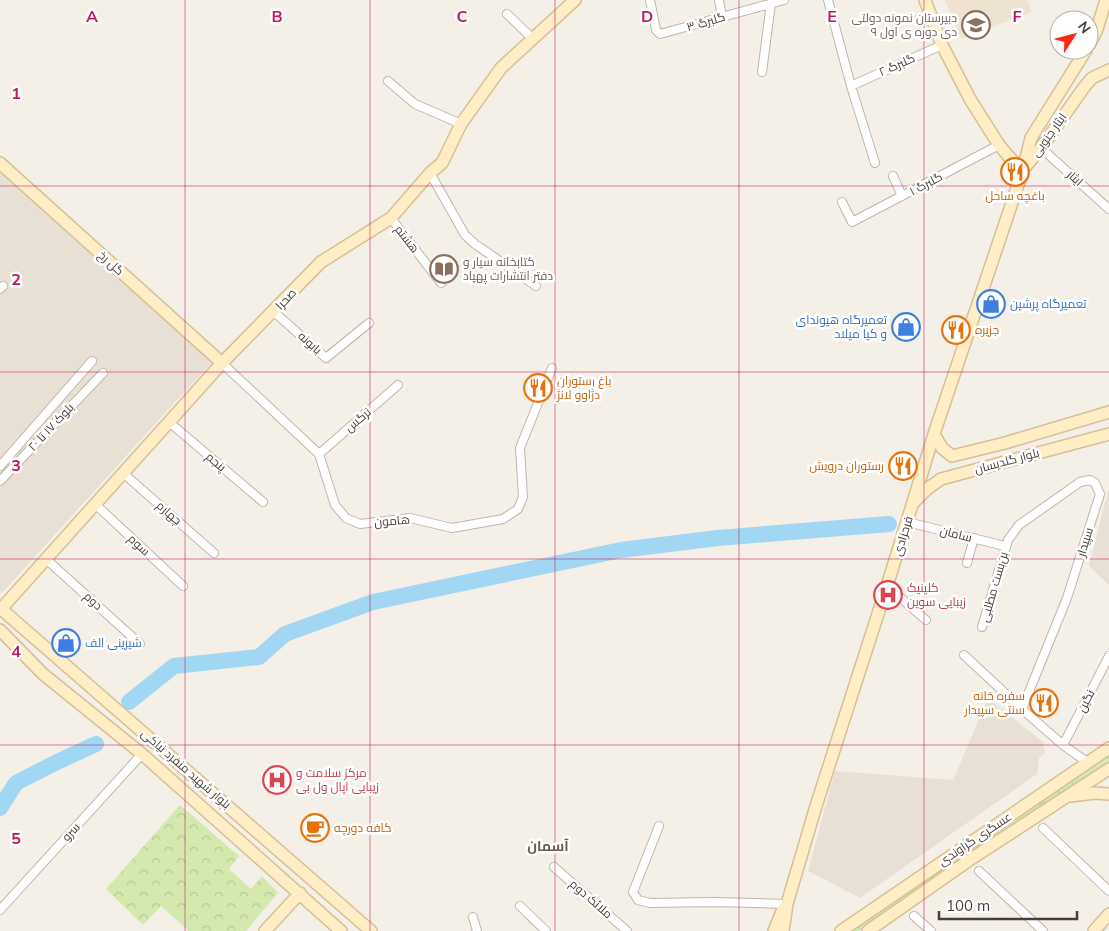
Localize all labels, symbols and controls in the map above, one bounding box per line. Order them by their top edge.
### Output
text: A [86,6,98,26]
text: B [271,6,283,26]
text: C [457,6,468,26]
text: D [641,6,653,26]
text: E [827,6,837,26]
text: F [1012,6,1022,26]
street label: گلبرگ ۳ [685,9,727,34]
place label: دبیرستان نمونه دولتی ۹ دی دوره ی اول [851,10,957,39]
school or university icon: دبیرستان نمونه دولتی ۹ دی دوره ی اول [961,10,991,40]
north arrow [1049,10,1099,60]
text: N [1074,18,1095,37]
street label: گلبرگ ۲ [876,50,917,79]
text: 1 [11,83,21,103]
street label: ایثار جنوبی [1028,110,1070,160]
restaurant icon: باغچه ساحل [1000,157,1030,187]
street label: ایثار [1063,166,1087,189]
street label: گلبرگ ۱ [907,169,945,198]
place label: باغچه ساحل [985,188,1045,205]
street label: هشتم [391,222,423,256]
street label: گل رخ [95,247,127,279]
library icon: کتابخانه سیار و دفتر انتشارات پهپاد [429,254,459,284]
place label: کتابخانه سیار و دفتر انتشارات پهپاد [463,254,553,285]
text: 2 [11,269,21,289]
street label: صحرا [272,285,299,313]
shop icon: تعمیرگاه پرشین [976,289,1006,319]
place label: تعمیرگاه پرشین [1010,296,1087,313]
place label: تعمیرگاه هیوندای و کیا میلاد [796,312,888,341]
shop icon: تعمیرگاه هیوندای و کیا میلاد [891,312,921,342]
restaurant icon: جزیره [941,315,971,345]
place label: جزیره [975,322,999,337]
street label: بابونه [295,328,325,357]
restaurant icon: باغ رستوران دژاوو لانژ [523,373,553,403]
place label: باغ رستوران دژاوو لانژ [556,373,611,402]
street label: بلوک ۱۷ تا ۲۰ [25,400,77,454]
street label: نرگس [341,404,374,435]
street label: بلوار گلدیسان [973,445,1041,476]
street label: پنجم [202,449,230,476]
restaurant icon: رستوران درویش [888,451,918,481]
text: 3 [11,455,21,475]
place label: رستوران درویش [809,458,884,473]
street label: چهارم [152,498,185,529]
street label: هامون [374,511,410,530]
street label: فرحزادی [889,514,916,558]
street label: سامان [938,522,974,545]
street label: سپیدار [1073,525,1097,560]
street label: سوم [125,531,153,559]
street label: بن‌بست مطلبی [976,550,1011,624]
hospital icon: کلینیک زیبایی سوین [873,580,903,610]
place label: کلینیک زیبایی سوین [907,580,966,609]
street label: دوم [80,588,106,614]
shop icon: شیرینی الف [51,628,81,658]
place label: شیرینی الف [85,635,142,650]
text: 4 [11,641,21,661]
street label: نگین [1074,687,1098,715]
place label: سفره خانه سنتی سپیدار [963,688,1025,718]
restaurant icon: سفره خانه سنتی سپیدار [1029,688,1059,718]
street label: بلوار شهید منفرد نیاکی [138,726,234,812]
hospital icon: مرکز سلامت و زیبایی اپال ول بی [262,765,292,795]
place label: مرکز سلامت و زیبایی اپال ول بی [296,765,379,796]
street label: عسگری گراوندی [935,809,1014,869]
cafe icon: کافه دورچه [300,813,330,843]
street label: سرو [58,819,83,844]
place label: کافه دورچه [334,820,391,837]
text: 5 [11,828,21,848]
district label: آسمان [527,837,569,855]
street label: ملائک دوم [566,876,616,922]
scale bar [939,888,1076,920]
text: 100 m [946,896,990,915]

